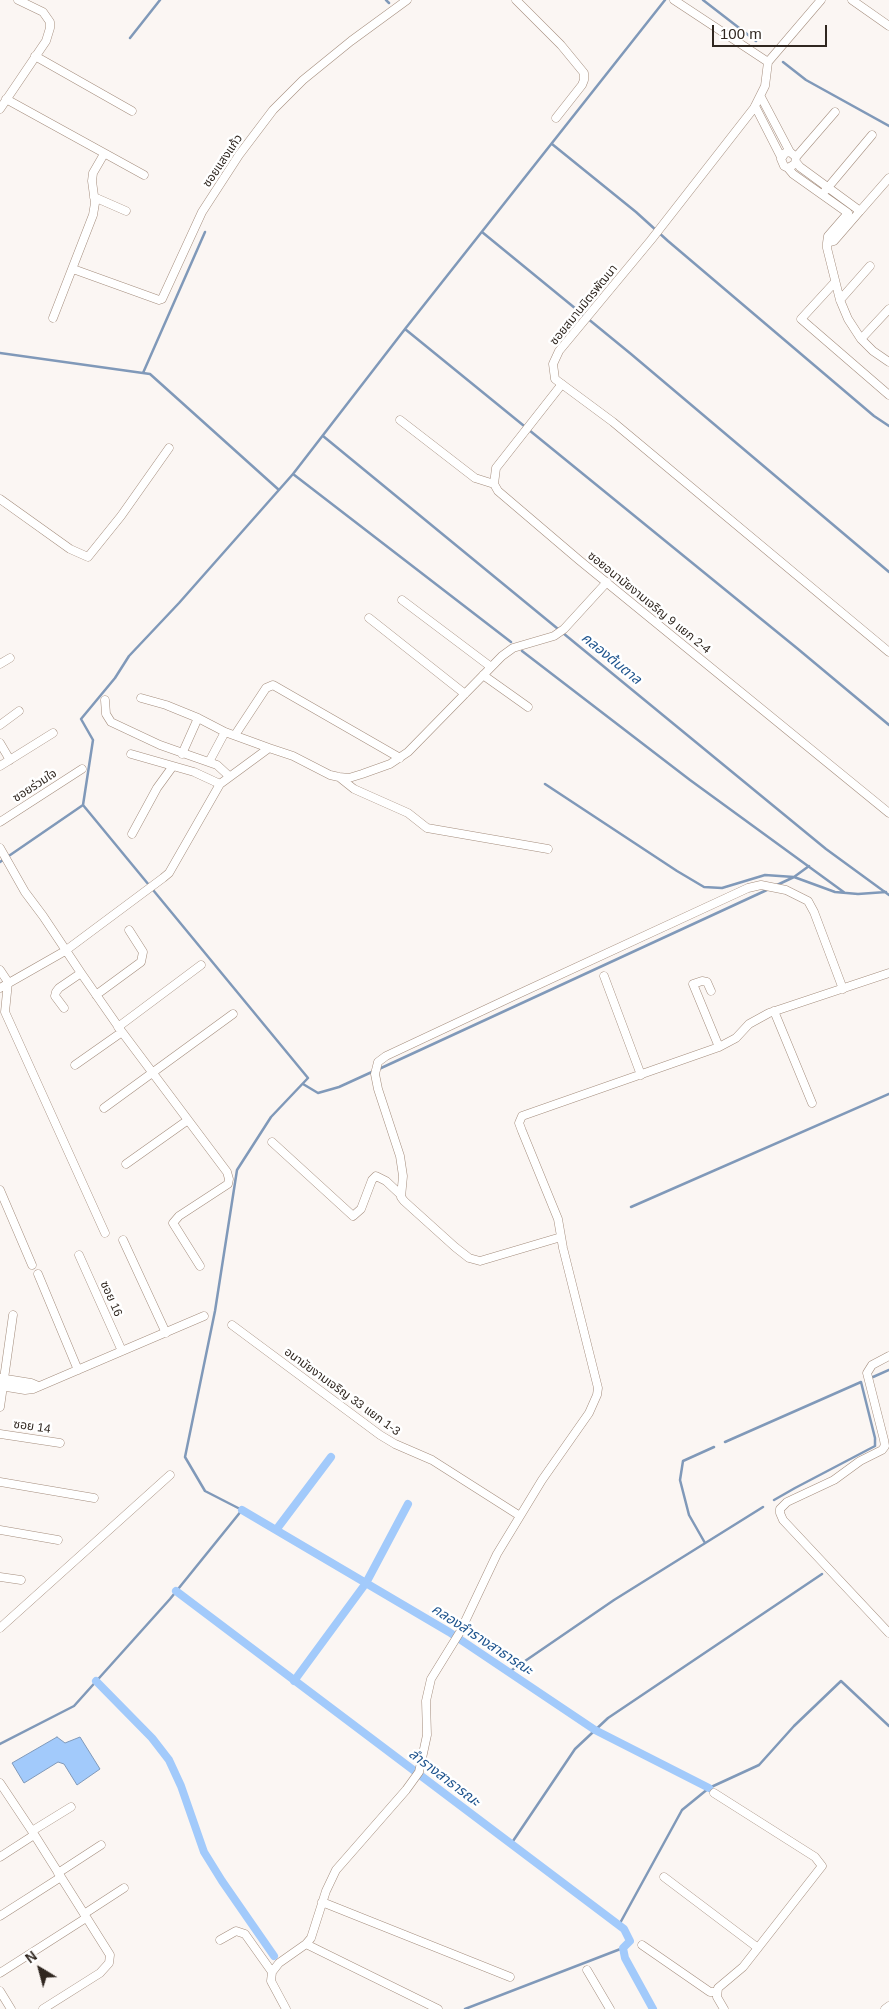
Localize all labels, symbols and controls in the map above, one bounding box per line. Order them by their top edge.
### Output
scale bar [714,15,829,47]
text: 100 m [720,25,762,42]
street label: ซอยแสงแก้ว [200,132,246,190]
street label: ซอยสมานมิตรพัฒนา [547,262,621,348]
street label: ซอยอนามัยงามเจริญ 9 แยก 2-4 [585,549,713,657]
water label: คลองต้นตาล [578,630,644,688]
street label: ซอยร่วมใจ [10,767,60,805]
street label: ซอย 16 [97,1279,125,1319]
street label: อนามัยงามเจริญ 33 แยก 1-3 [281,1345,403,1439]
street label: ซอย 14 [12,1417,52,1437]
water label: คลองลำรางสาธารณะ [428,1601,536,1679]
water label: ลำรางสาธารณะ [405,1746,483,1810]
north arrow [15,1944,65,1994]
text: N [22,1948,40,1966]

